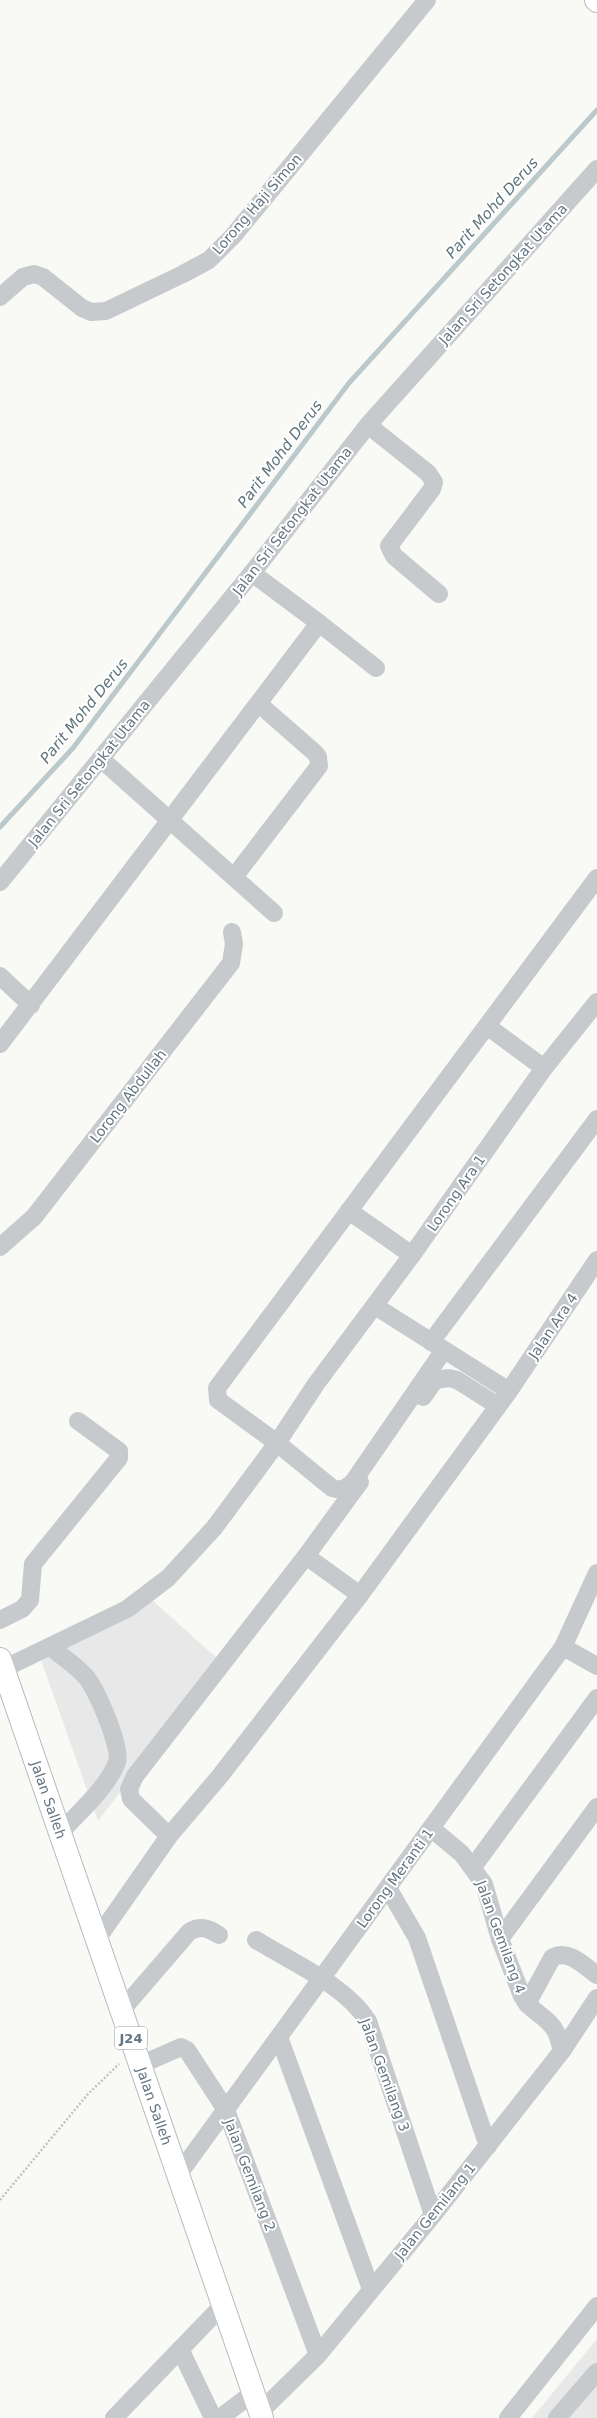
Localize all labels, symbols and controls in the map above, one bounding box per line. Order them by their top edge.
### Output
street label: Lorong Haji Simon [209,151,305,257]
water label: Parit Mohd Derus [442,154,542,262]
street label: Jalan Sri Setongkat Utama [435,200,570,348]
water label: Parit Mohd Derus [234,397,326,511]
street label: Jalan Sri Setongkat Utama [229,444,355,599]
water label: Parit Mohd Derus [36,655,132,767]
street label: Jalan Sri Setongkat Utama [24,697,153,850]
street label: Lorong Abdullah [87,1046,169,1146]
street label: Lorong Ara 1 [424,1152,488,1234]
street label: Jalan Ara 4 [525,1290,581,1363]
street label: Jalan Salleh [27,1758,69,1841]
street label: Lorong Meranti 1 [354,1825,436,1931]
street label: Jalan Gemilang 4 [473,1877,529,1996]
street label: Jalan Gemilang 3 [357,2015,413,2134]
road number: J24 [115,2027,147,2049]
street label: Jalan Salleh [133,2064,175,2147]
street label: Jalan Gemilang 2 [221,2116,279,2233]
street label: Jalan Gemilang 1 [391,2160,479,2263]

